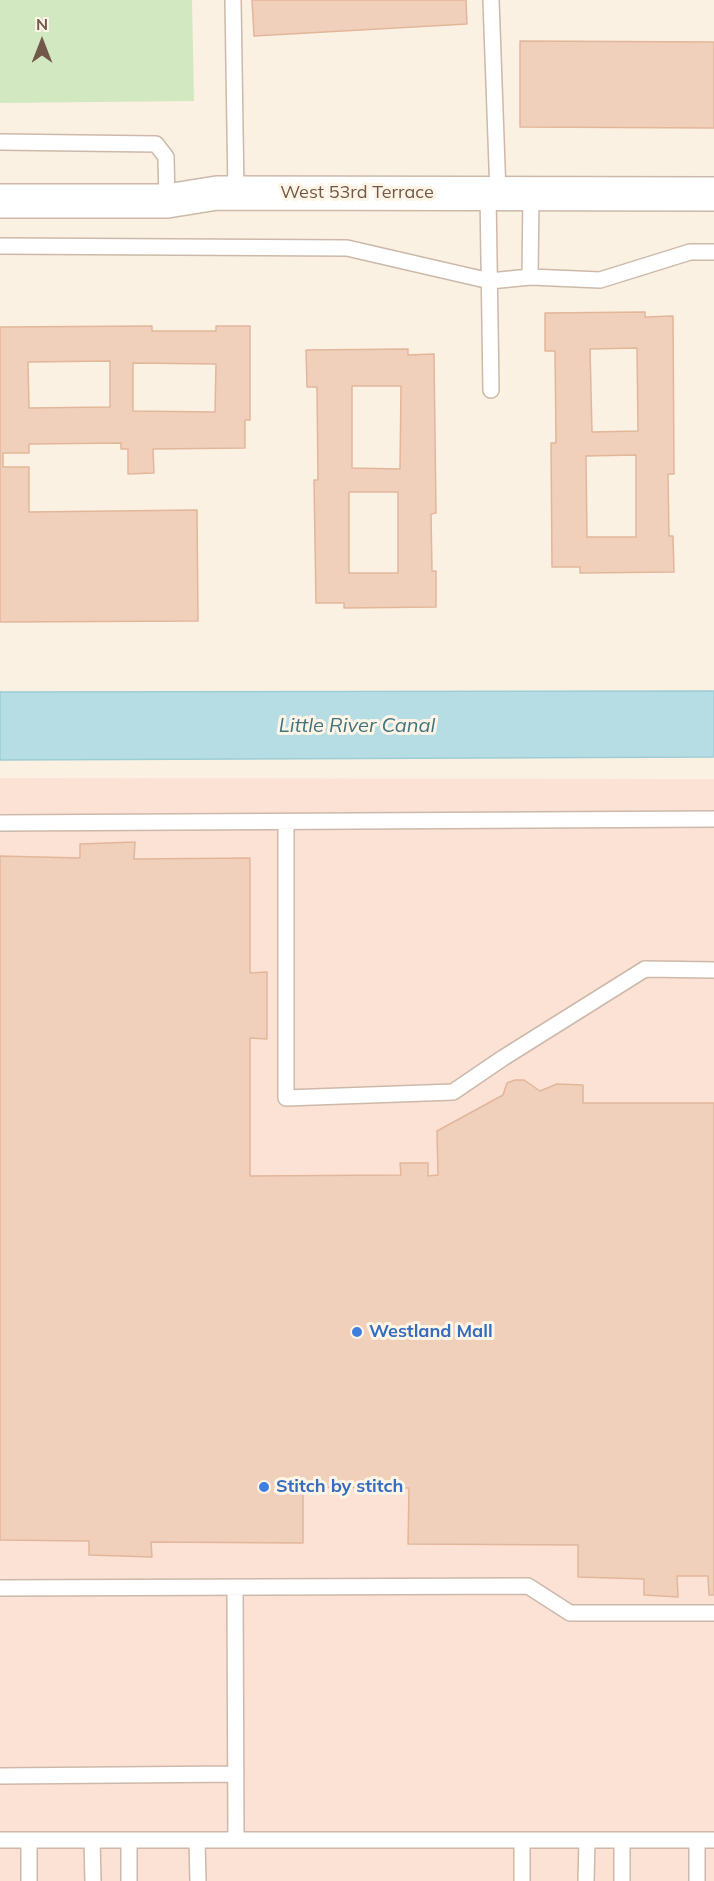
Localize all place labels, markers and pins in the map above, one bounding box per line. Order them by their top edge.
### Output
place label: Westland Mall [369,1321,493,1343]
marker: Westland Mall [350,1325,364,1339]
place label: Stitch by stitch [276,1476,403,1498]
marker: Stitch by stitch [257,1480,271,1494]

